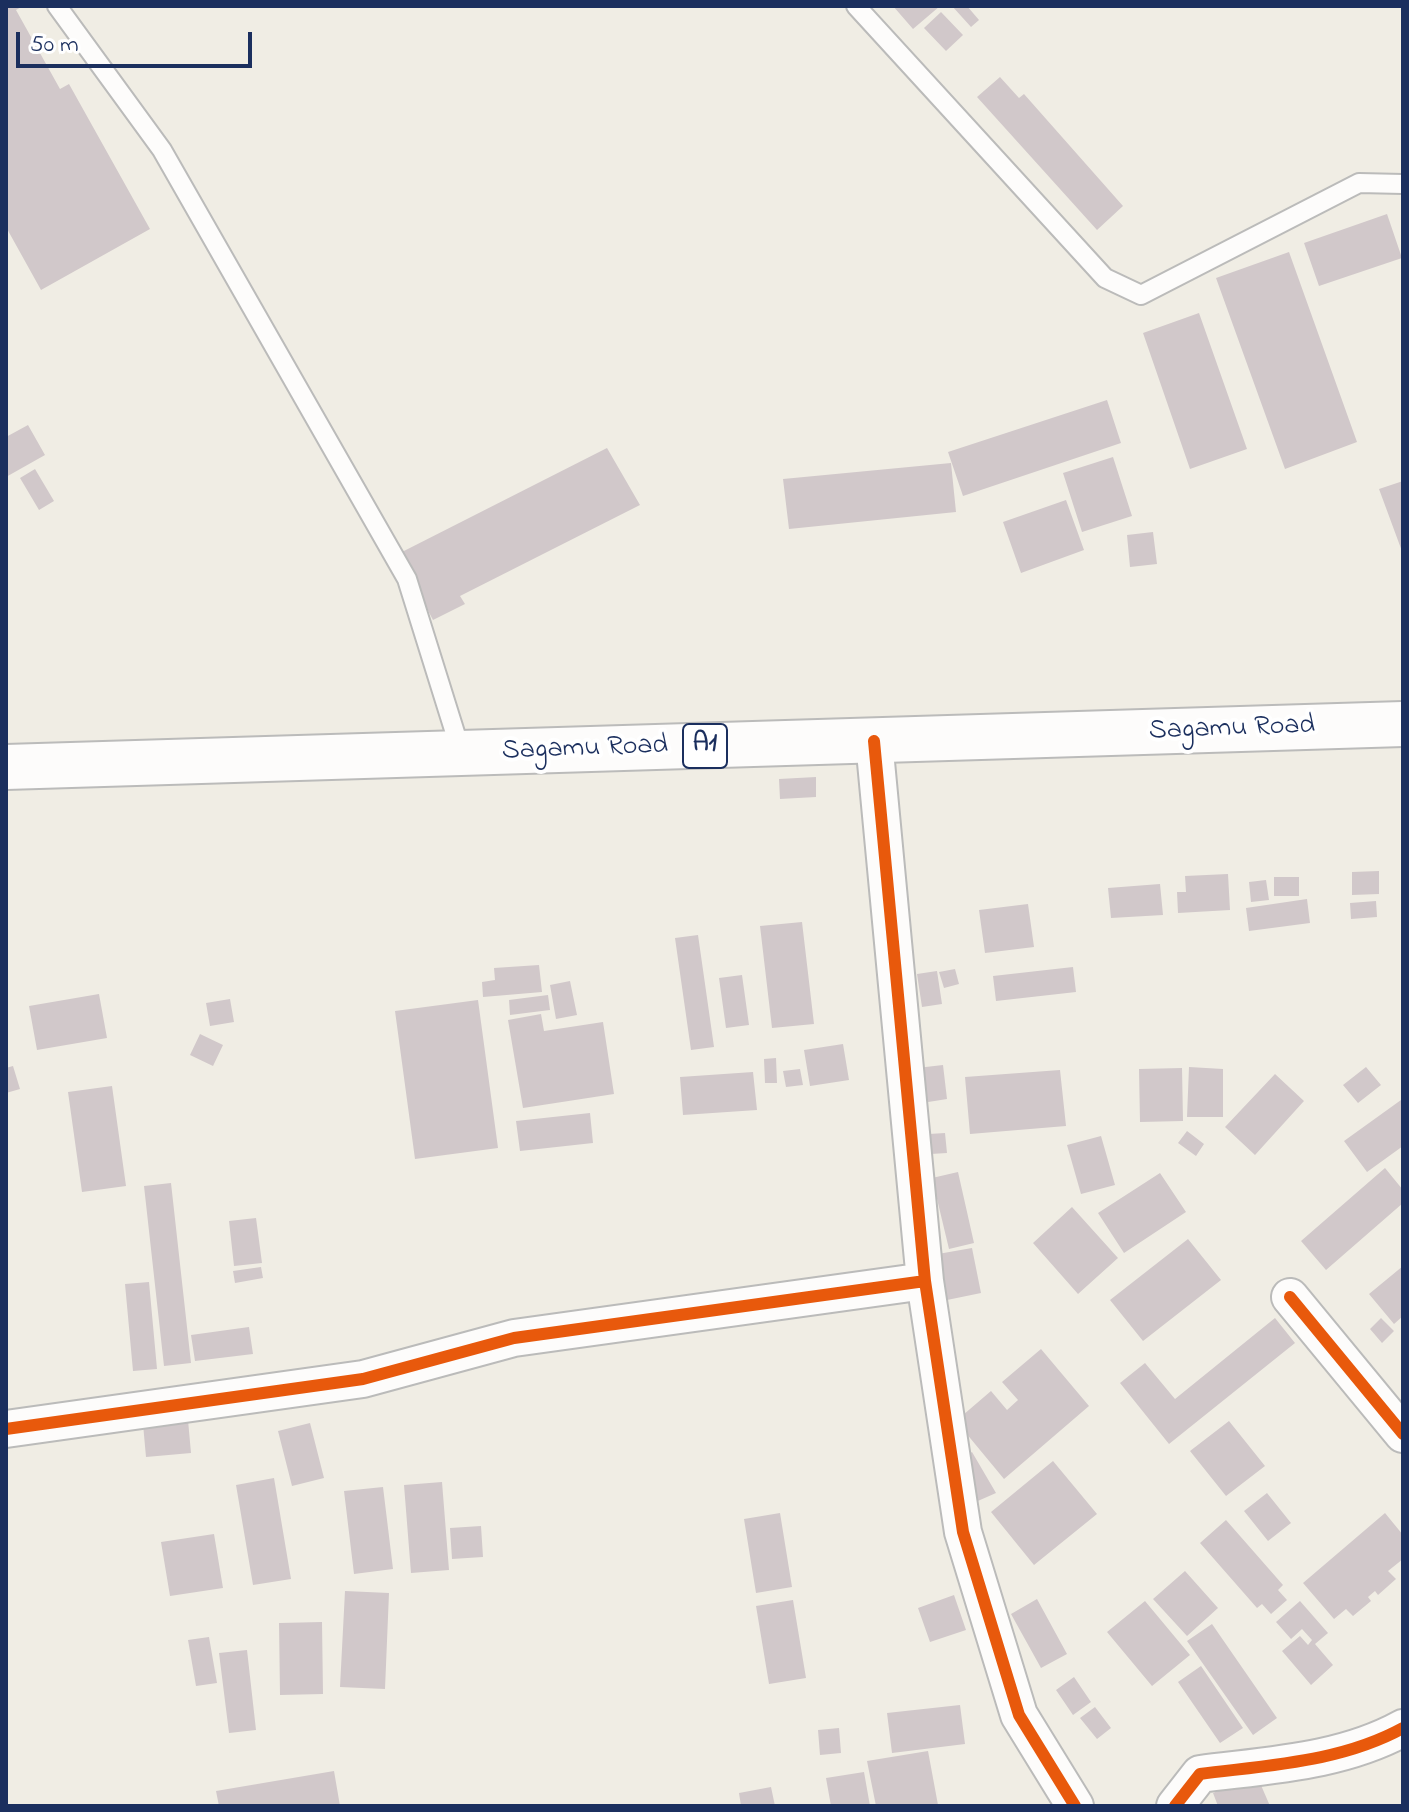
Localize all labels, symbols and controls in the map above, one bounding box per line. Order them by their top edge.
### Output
scale bar [20,16,256,66]
text: 50 m [30,28,79,63]
street label: Sagamu Road [1148,710,1316,750]
road number: A1 [683,724,727,768]
street label: Sagamu Road [501,730,669,770]

